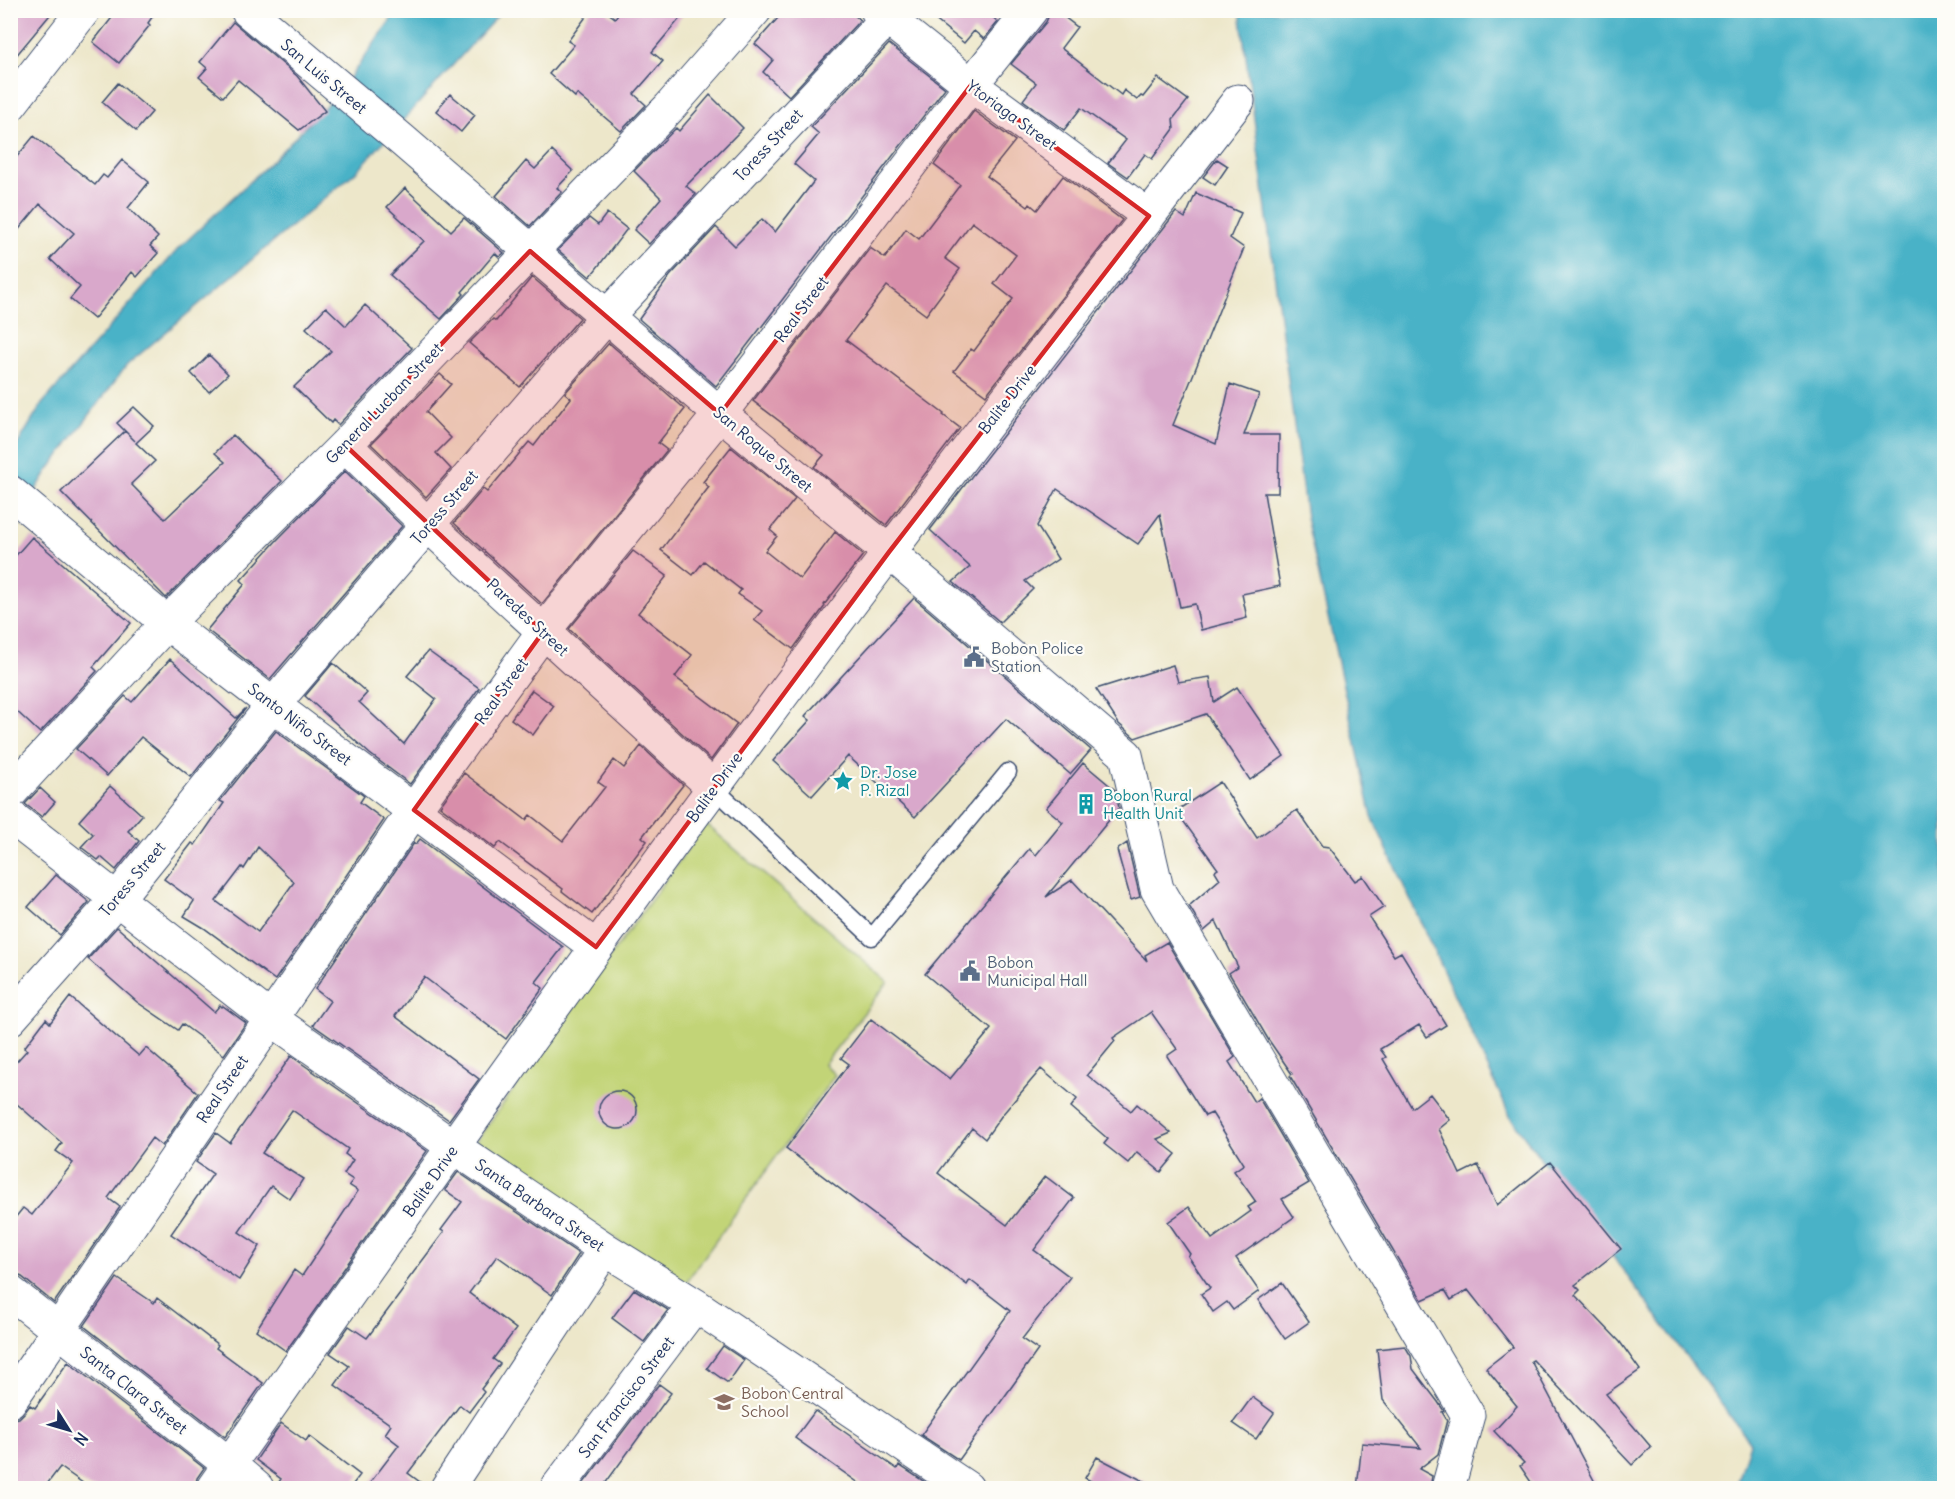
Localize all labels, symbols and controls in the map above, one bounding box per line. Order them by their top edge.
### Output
street label: San Luis Street [277,34,372,118]
street label: Ytoriaga Street [963,76,1062,155]
street label: Toress Street [729,104,807,185]
street label: Real Street [770,271,833,346]
street label: General Lucban Street [321,338,447,468]
street label: Balite Drive [974,360,1040,438]
street label: San Roque Street [709,402,817,497]
street label: Toress Street [406,465,482,548]
street label: Paredes Street [483,574,574,660]
place label: Bobon Police Station [991,638,1083,676]
public building icon: Bobon Police Station [962,645,986,669]
street label: Real Street [470,653,532,728]
street label: Santo Niño Street [244,678,356,770]
street label: Balite Drive [682,748,746,826]
place label: Dr. Jose P. Rizal [860,762,917,800]
place icon: Dr. Jose P. Rizal [831,769,855,793]
place label: Bobon Rural Health Unit [1103,785,1192,823]
building icon: Bobon Rural Health Unit [1074,792,1098,816]
street label: Toress Street [95,837,170,921]
place label: Bobon Municipal Hall [987,952,1087,990]
public building icon: Bobon Municipal Hall [958,959,982,983]
street label: Real Street [192,1051,252,1127]
street label: Balite Drive [398,1142,462,1220]
street label: Santa Barbara Street [472,1154,609,1256]
street label: San Francisco Street [574,1332,679,1462]
street label: Santa Clara Street [76,1342,192,1438]
place label: Bobon Central School [741,1383,844,1421]
school or university icon: Bobon Central School [712,1390,736,1414]
north arrow [39,1400,99,1460]
text: N [70,1429,92,1449]

